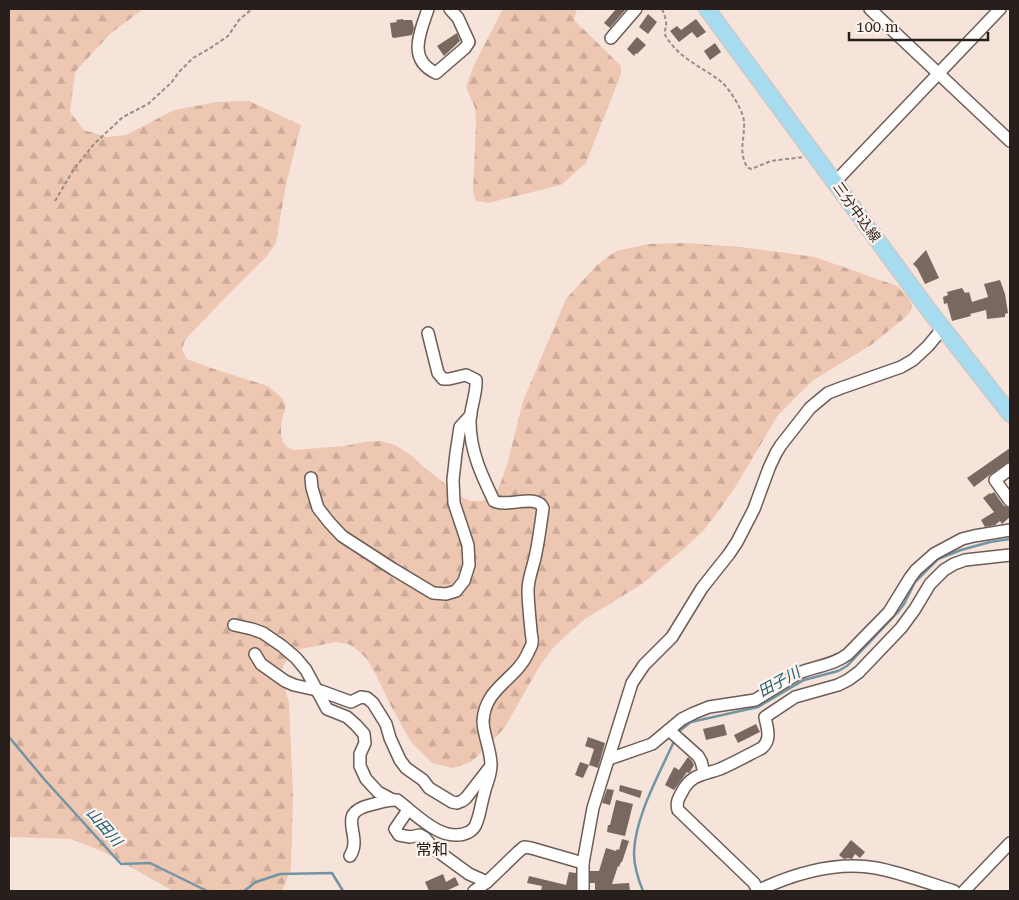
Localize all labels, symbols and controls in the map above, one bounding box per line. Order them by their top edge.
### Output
scale bar [849,10,988,42]
text: 100 m [856,18,899,36]
street label: 三分中込線 [830,179,884,245]
water label: 田子川 [755,662,805,701]
water label: 山田川 [82,804,127,851]
district label: 常和 [416,840,448,859]

